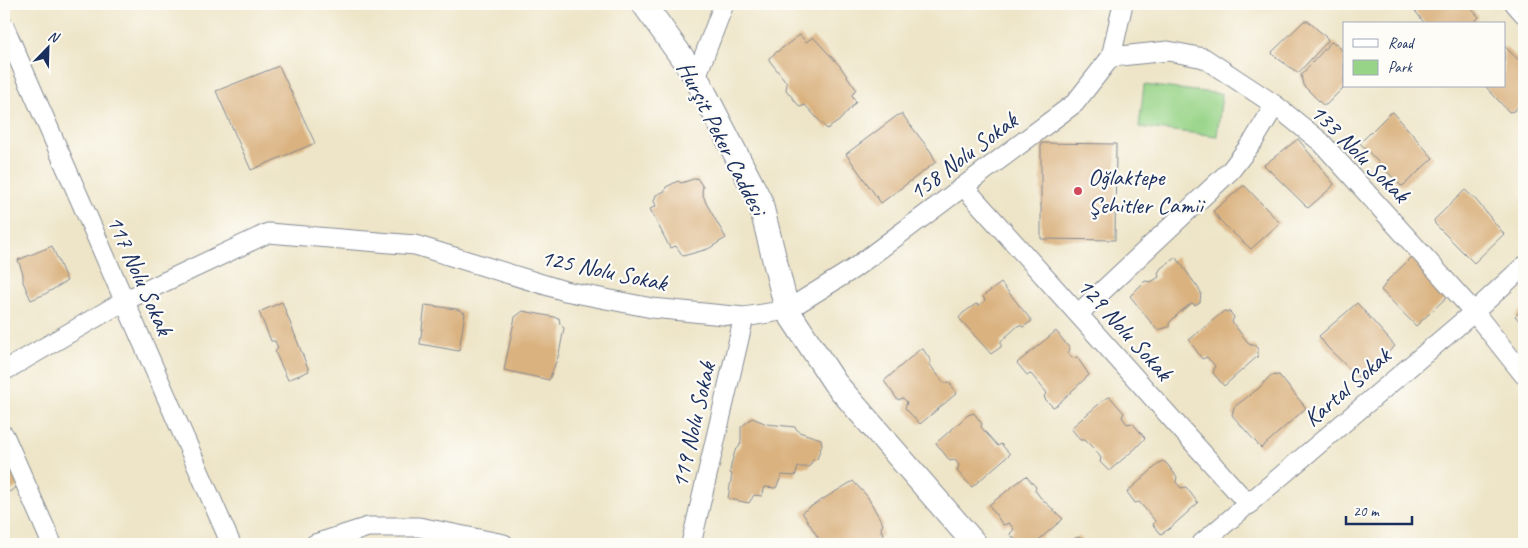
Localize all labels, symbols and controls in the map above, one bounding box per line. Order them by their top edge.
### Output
north arrow [22,22,72,72]
legend [1343,22,1506,88]
text: N [46,27,62,47]
text: Road [1388,34,1415,53]
street label: Hurşit Peker Caddesi [670,56,775,223]
text: Park [1388,58,1413,77]
street label: 133 Nolu Sokak [1304,97,1417,210]
street label: 158 Nolu Sokak [903,104,1025,206]
place label: Oğlaktepe Şehitler Camii [1088,162,1206,220]
marker: Oğlaktepe Şehitler Camii [1072,185,1084,197]
street label: 117 Nolu Sokak [100,210,181,342]
street label: 125 Nolu Sokak [538,242,672,298]
street label: 129 Nolu Sokak [1071,271,1180,388]
street label: Kartal Sokak [1297,340,1398,433]
street label: 119 Nolu Sokak [664,357,723,491]
scale bar [1346,493,1412,525]
text: 20 m [1353,502,1380,521]

